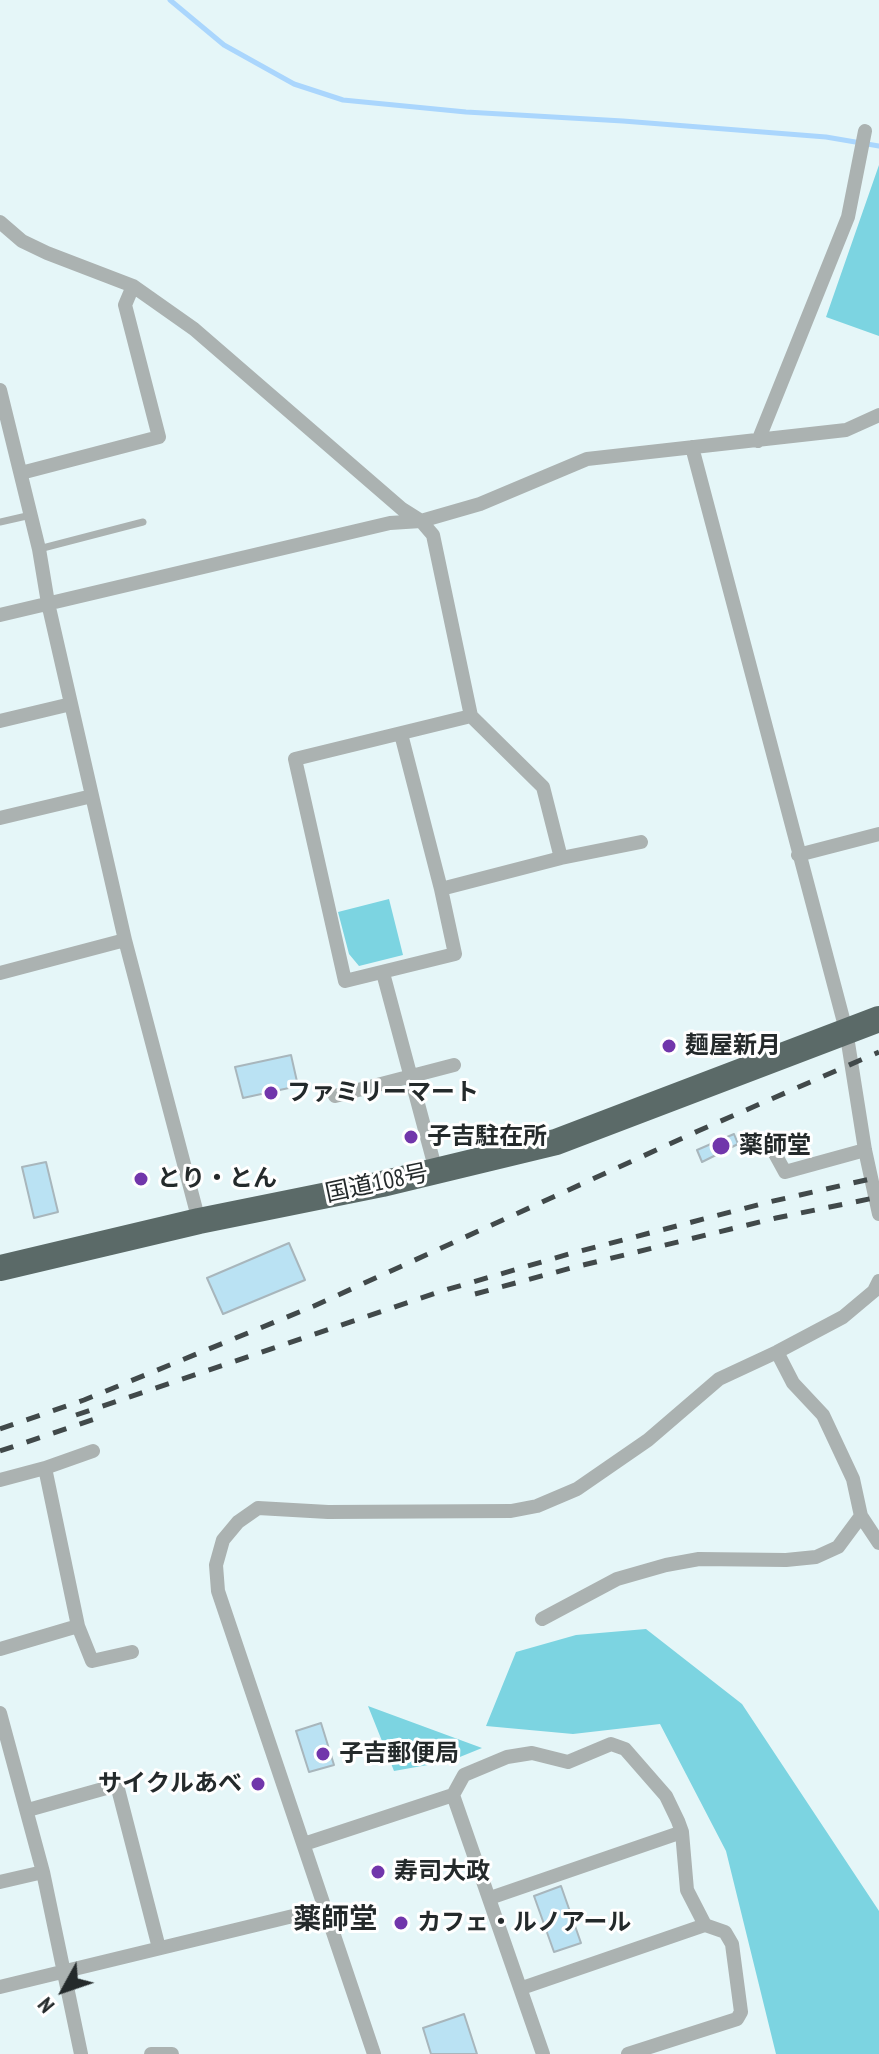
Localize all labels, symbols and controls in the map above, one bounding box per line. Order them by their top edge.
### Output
place label: 麺屋新月 [685,1032,781,1060]
marker: 麺屋新月 [660,1037,678,1055]
place label: ファミリーマート [287,1079,479,1107]
marker: ファミリーマート [262,1084,280,1102]
place label: 子吉駐在所 [427,1123,547,1151]
marker: 子吉駐在所 [402,1128,420,1146]
place label: 薬師堂 [739,1132,811,1160]
marker: 薬師堂 [710,1135,732,1157]
street label: 国道108号 [323,1159,431,1209]
place label: とり・とん [157,1165,277,1193]
marker: とり・とん [132,1170,150,1188]
place label: 子吉郵便局 [339,1740,459,1768]
marker: 子吉郵便局 [314,1745,332,1763]
place label: サイクルあべ [98,1770,242,1798]
marker: サイクルあべ [249,1775,267,1793]
place label: 寿司大政 [394,1858,490,1886]
marker: 寿司大政 [369,1863,387,1881]
district label: 薬師堂 [293,1903,377,1937]
place label: カフェ・ルノアール [417,1909,632,1937]
marker: カフェ・ルノアール [392,1914,410,1932]
north arrow [24,1950,104,2030]
text: N [31,1992,60,2019]

